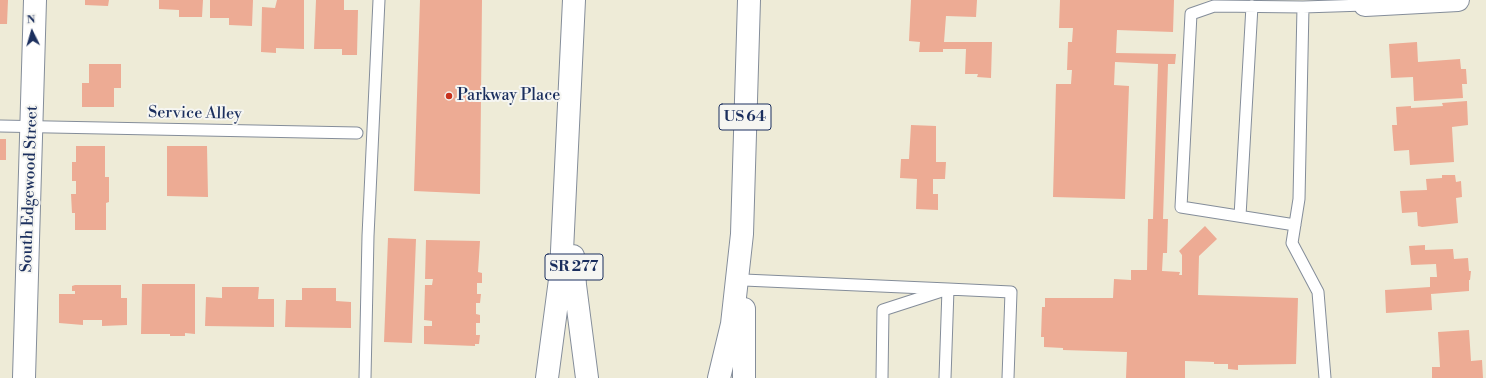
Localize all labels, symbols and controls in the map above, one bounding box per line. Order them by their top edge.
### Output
north arrow [12,12,52,52]
text: N [26,13,36,27]
place label: Parkway Place [457,86,560,106]
marker: Parkway Place [444,91,454,101]
street label: Service Alley [148,104,242,124]
road number: US 64 [719,104,771,130]
street label: South Edgewood Street [17,105,43,273]
road number: SR 277 [545,254,603,280]

